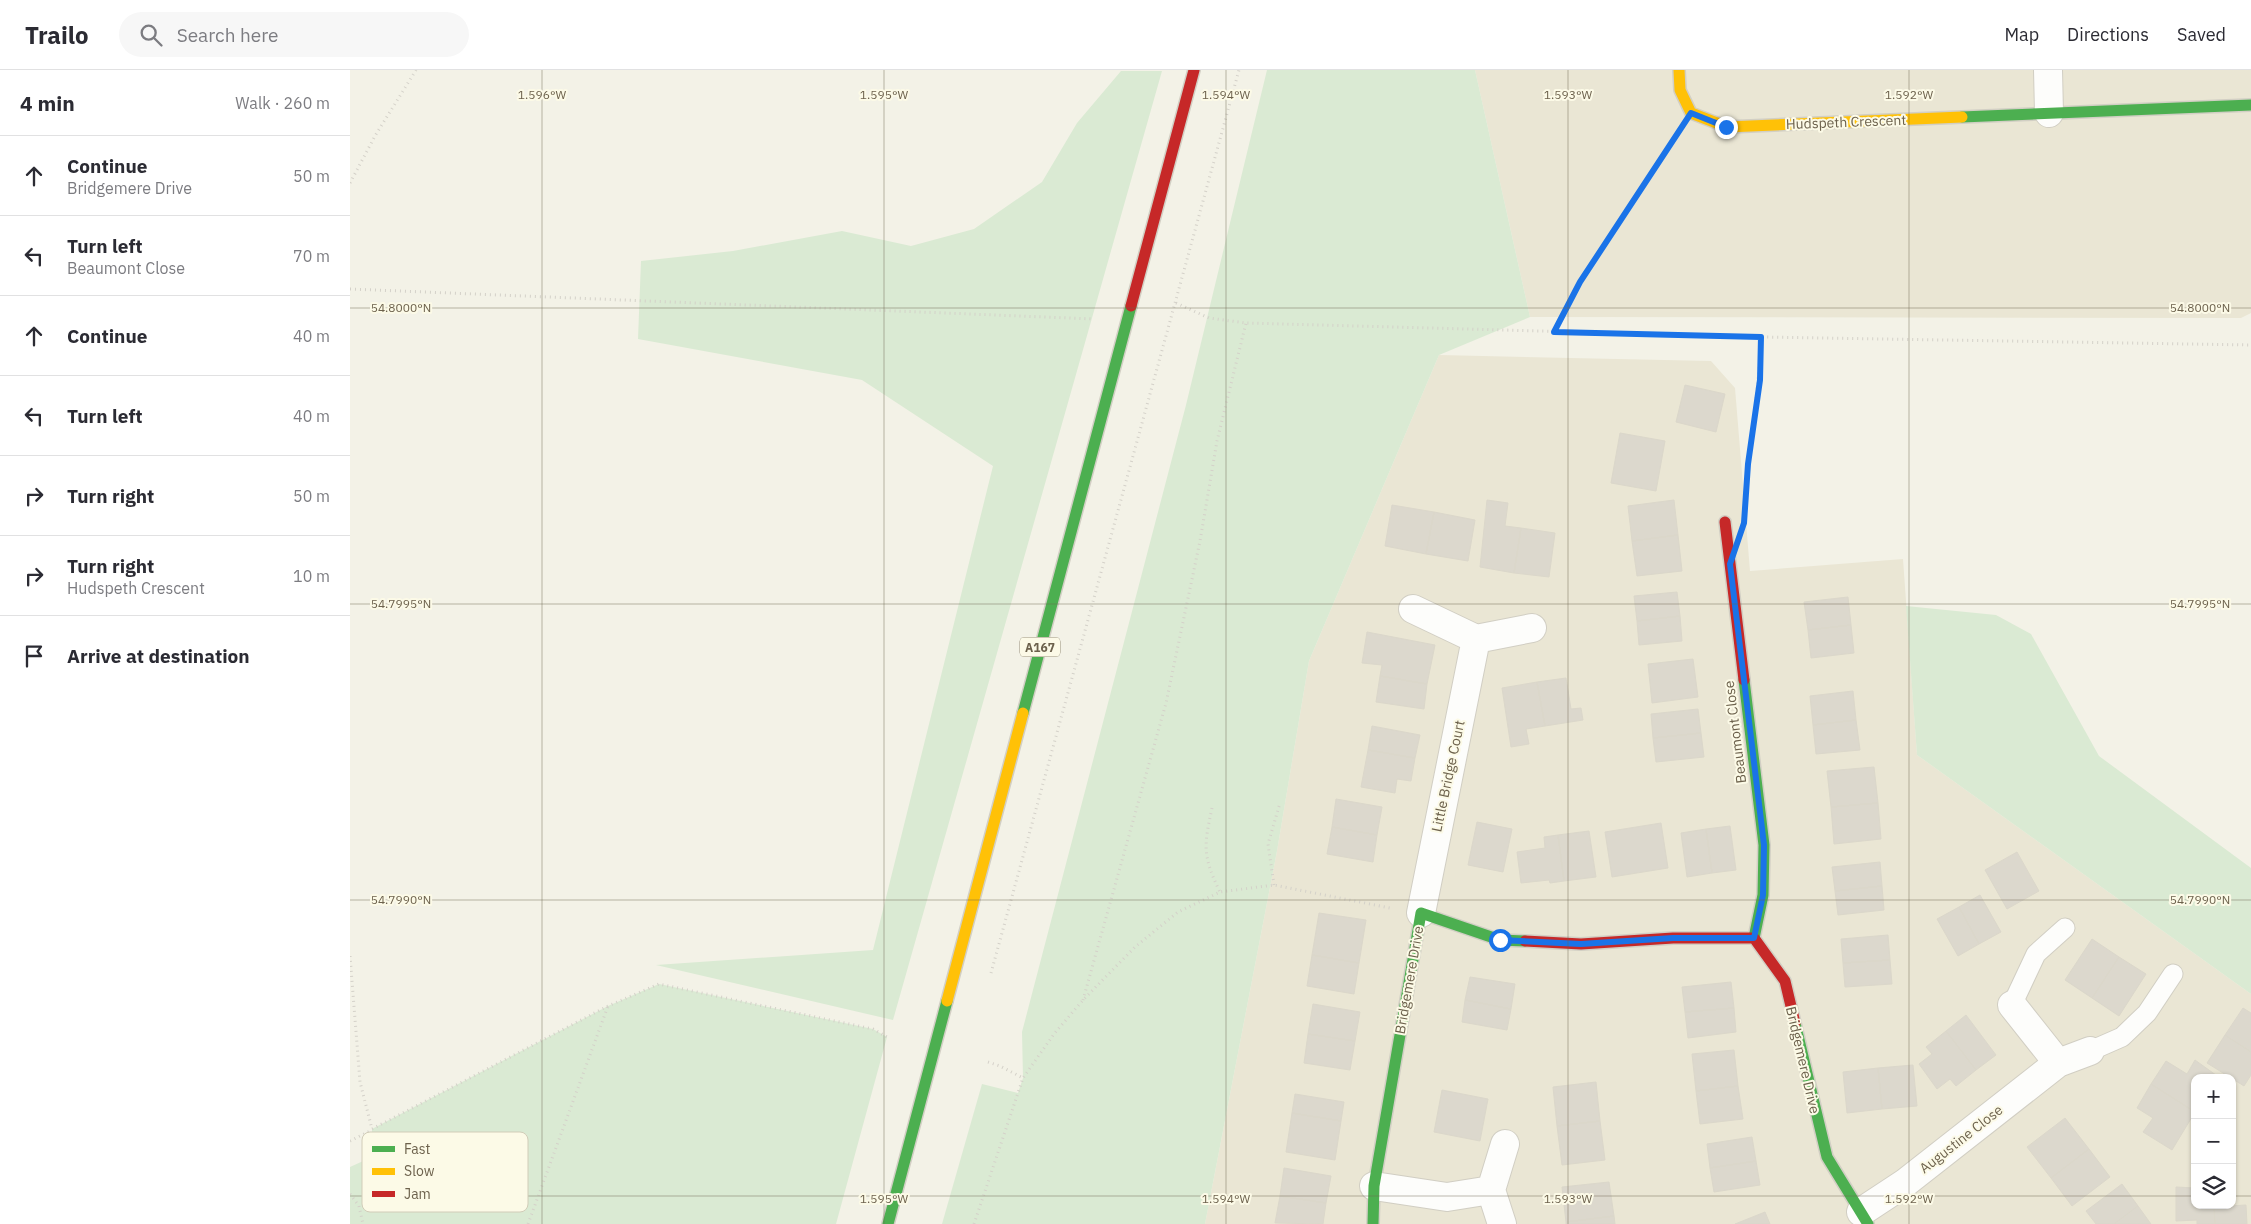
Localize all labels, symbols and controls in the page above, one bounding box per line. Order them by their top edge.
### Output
search box [119,12,469,57]
text: Trailo [25,19,89,51]
icon: search [137,21,165,49]
text: Search here [177,23,278,47]
text: Map [2004,23,2039,46]
text: Directions [2067,23,2149,46]
text: Saved [2177,23,2226,46]
text: 1.596°W [518,87,566,102]
text: 1.595°W [860,87,908,102]
text: 1.594°W [1202,87,1250,102]
text: 1.593°W [1544,87,1592,102]
text: 1.592°W [1885,87,1933,102]
text: 4 min [20,89,75,117]
text: Walk · 260 m [235,93,330,113]
street label: Hudspeth Crescent [1785,111,1907,133]
route end [1715,116,1738,139]
text: Continue [67,154,147,178]
icon: ahead [20,162,48,190]
text: 50 m [293,166,330,186]
text: Bridgemere Drive [67,178,192,198]
text: Turn left [67,234,143,258]
icon: left [20,242,48,270]
text: 70 m [293,246,330,266]
text: Beaumont Close [67,258,185,278]
text: 54.8000°N [371,300,431,315]
text: 54.8000°N [2170,300,2230,315]
icon: ahead [20,322,48,350]
text: Continue [67,324,147,348]
text: 40 m [293,326,330,346]
icon: left [20,402,48,430]
text: Turn left [67,404,143,428]
text: 40 m [293,406,330,426]
icon: right [20,482,48,510]
text: Turn right [67,484,154,508]
text: 50 m [293,486,330,506]
text: Turn right [67,554,154,578]
icon: right [20,562,48,590]
text: 10 m [293,566,330,586]
text: Hudspeth Crescent [67,578,205,598]
text: 54.7995°N [371,596,431,611]
text: 54.7995°N [2170,596,2230,611]
road number: A167 [1020,638,1060,656]
icon: arrive [20,642,48,670]
text: Arrive at destination [67,644,250,668]
street label: Beaumont Close [1720,679,1750,784]
street label: Little Bridge Court [1427,718,1469,834]
text: 54.7990°N [371,892,431,907]
text: 54.7990°N [2170,892,2230,907]
street label: Bridgemere Drive [1391,924,1427,1035]
route start [1489,929,1512,952]
street label: Bridgemere Drive [1782,1005,1824,1116]
map controls [2191,1074,2236,1209]
button: + [2191,1074,2236,1119]
street label: Augustine Close [1916,1101,2007,1177]
button: − [2191,1119,2236,1164]
legend [362,1132,528,1212]
text: Fast [404,1140,430,1158]
text: Slow [404,1162,435,1180]
button: layers [2191,1164,2236,1209]
text: Jam [404,1185,431,1203]
text: 1.595°W [860,1191,908,1206]
text: 1.594°W [1202,1191,1250,1206]
text: 1.593°W [1544,1191,1592,1206]
text: 1.592°W [1885,1191,1933,1206]

